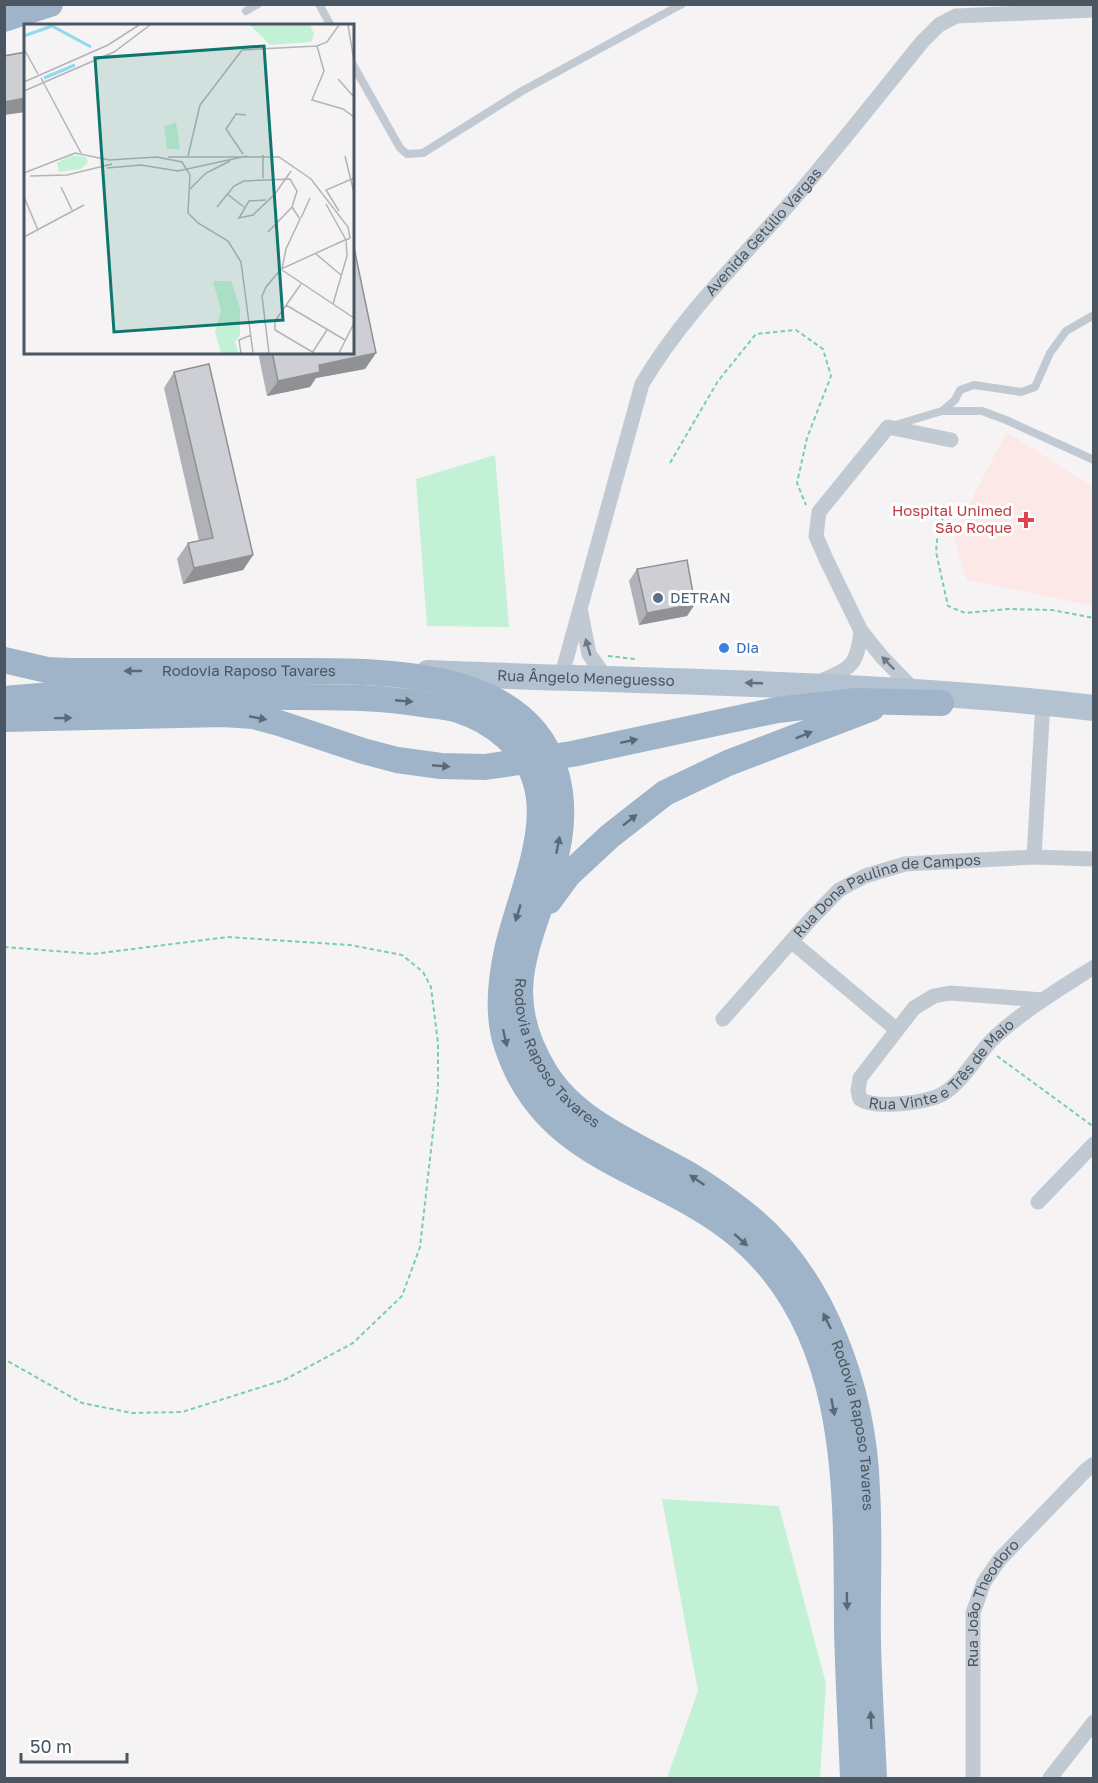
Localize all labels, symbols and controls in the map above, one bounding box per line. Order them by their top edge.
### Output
inset map [24,24,354,354]
street label: Avenida Getúlio Vargas [701,163,825,299]
place label: Hospital Unimed São Roque [892,501,1012,536]
marker: Hospital Unimed São Roque [1017,511,1035,529]
place label: DETRAN [670,588,731,606]
marker: DETRAN [651,591,665,605]
one-way arrow [583,638,592,656]
place label: Dia [736,638,759,656]
marker: Dia [717,641,731,655]
one-way arrow [881,656,895,670]
street label: Rodovia Raposo Tavares [162,661,336,679]
one-way arrow [123,666,142,676]
street label: Rua Ângelo Meneguesso [497,666,675,689]
one-way arrow [744,679,763,688]
one-way arrow [394,697,413,706]
one-way arrow [53,713,72,722]
one-way arrow [248,714,267,723]
one-way arrow [795,729,813,739]
one-way arrow [620,736,638,746]
one-way arrow [432,761,451,770]
one-way arrow [623,815,638,827]
one-way arrow [554,836,563,855]
street label: Rua Dona Paulina de Campos [789,850,981,941]
one-way arrow [512,904,522,922]
street label: Rodovia Raposo Tavares [512,977,604,1131]
street label: Rua Vinte e Três de Maio [868,1015,1017,1112]
one-way arrow [501,1029,511,1047]
one-way arrow [689,1175,705,1186]
one-way arrow [733,1233,748,1246]
one-way arrow [823,1312,832,1329]
street label: Rodovia Raposo Tavares [828,1337,878,1511]
one-way arrow [829,1398,838,1417]
street label: Rua João Theodoro [963,1535,1022,1668]
one-way arrow [842,1592,852,1611]
one-way arrow [867,1711,876,1730]
scale bar [21,1726,128,1764]
text: 50 m [30,1735,72,1757]

